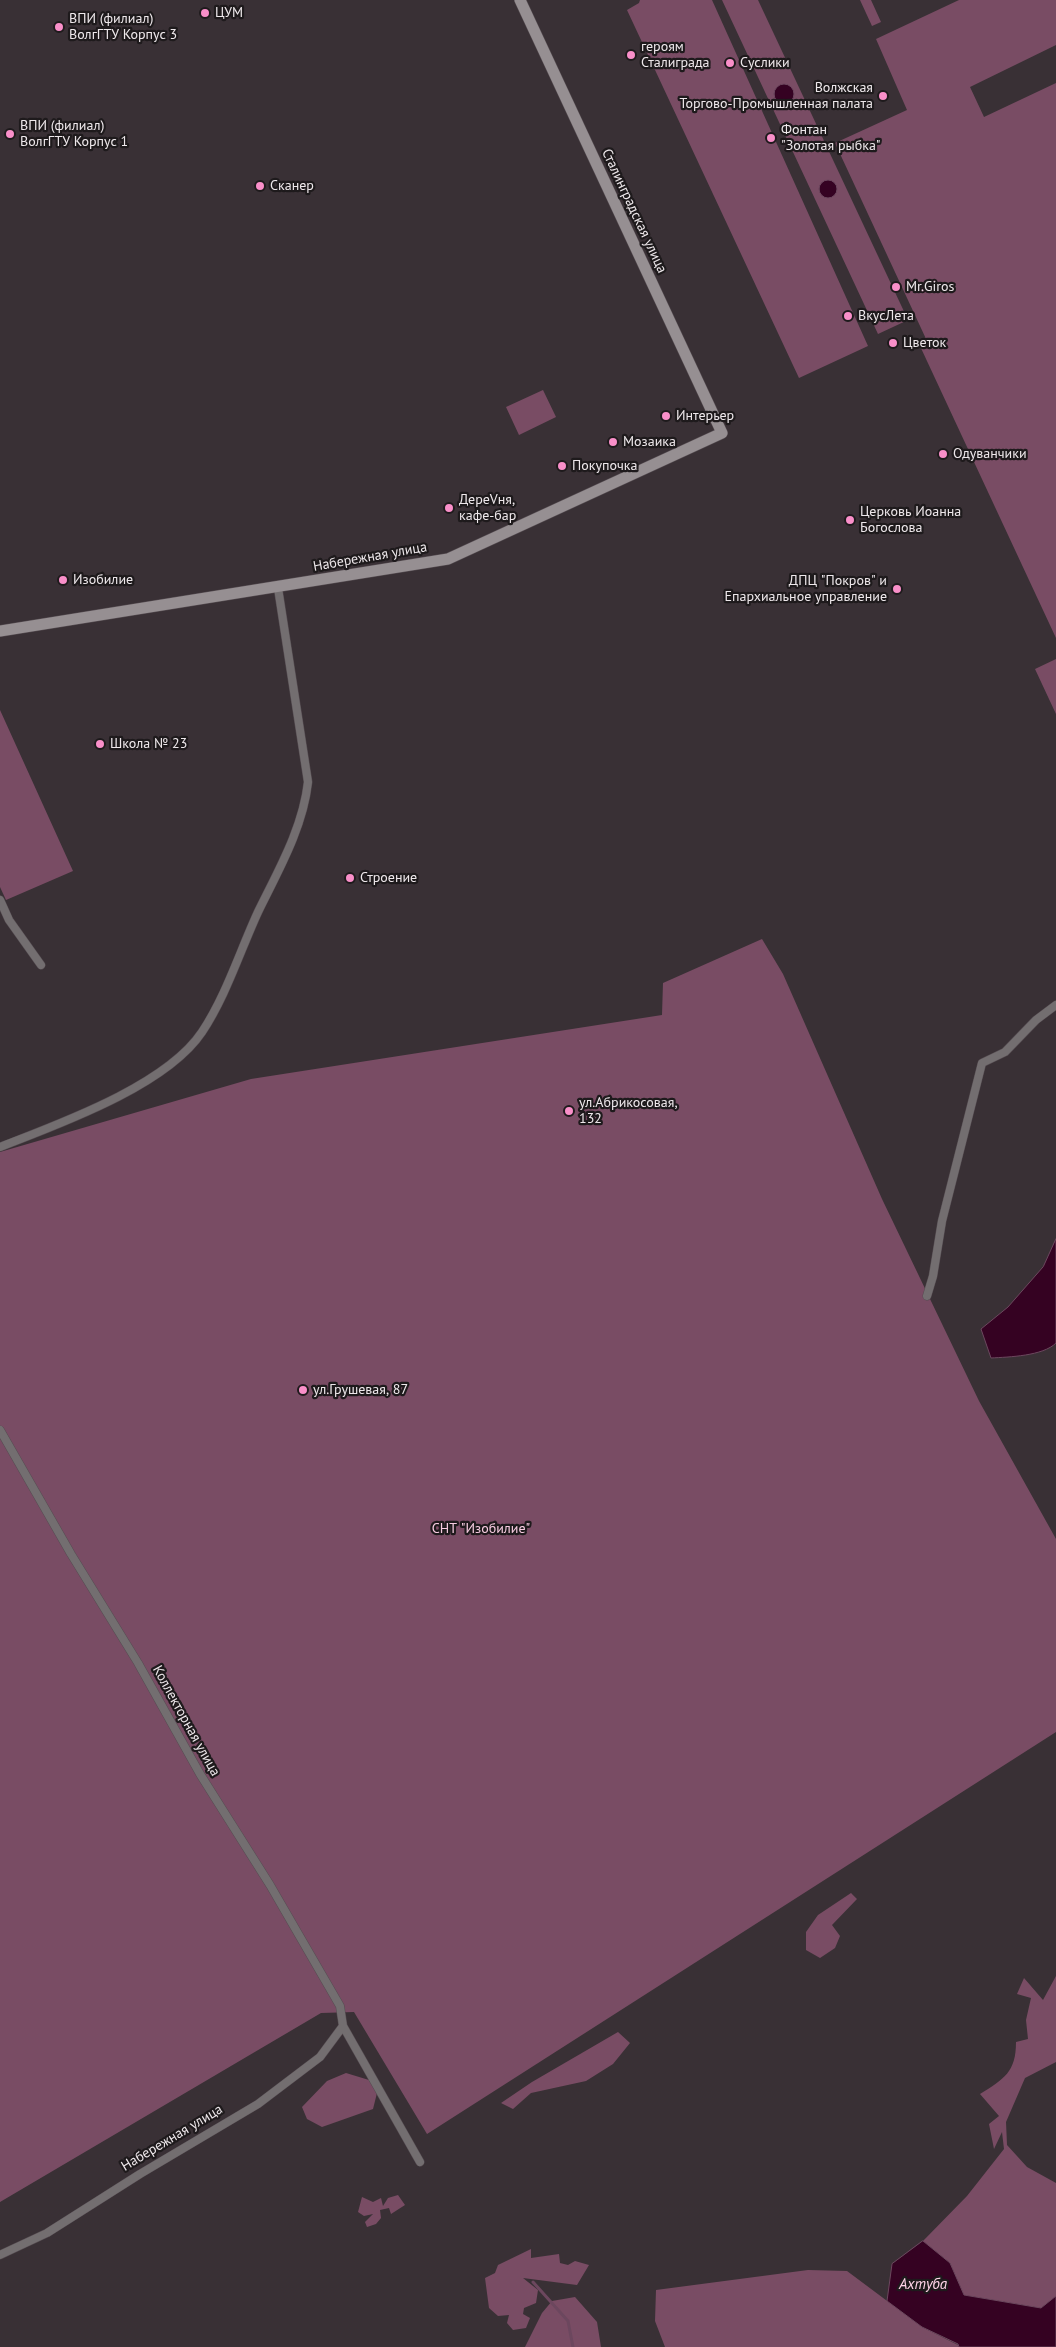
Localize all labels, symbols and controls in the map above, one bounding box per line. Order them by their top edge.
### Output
place label: ЦУМ [215,5,243,21]
marker: ЦУМ [199,7,211,19]
place label: ВПИ (филиал) ВолгГТУ Корпус 3 [69,11,177,44]
marker: ВПИ (филиал) ВолгГТУ Корпус 3 [53,21,65,33]
place label: героям Сталиграда [641,39,710,72]
marker: героям Сталиграда [625,49,637,61]
place label: Суслики [740,55,790,71]
marker: Суслики [724,57,736,69]
place label: Волжская Торгово-Промышленная палата [680,80,873,112]
marker: Волжская Торгово-Промышленная палата [877,90,889,102]
place label: ВПИ (филиал) ВолгГТУ Корпус 1 [20,118,128,150]
place label: Фонтан "Золотая рыбка" [781,122,881,154]
marker: ВПИ (филиал) ВолгГТУ Корпус 1 [4,128,16,140]
marker: Фонтан "Золотая рыбка" [765,132,777,144]
street label: Сталинградская улица [598,146,670,276]
place label: Сканер [270,178,314,194]
marker: Сканер [254,180,266,192]
place label: Mr.Giros [906,279,954,295]
marker: Mr.Giros [890,281,902,293]
place label: ВкусЛета [858,308,914,324]
marker: ВкусЛета [842,310,854,322]
place label: Цветок [903,335,946,351]
marker: Цветок [887,337,899,349]
place label: Интерьер [676,408,734,424]
marker: Интерьер [660,410,672,422]
place label: Мозаика [623,434,676,450]
marker: Мозаика [607,436,619,448]
place label: Одуванчики [953,446,1027,462]
marker: Одуванчики [937,448,949,460]
place label: Покупочка [572,458,637,474]
marker: Покупочка [556,460,568,472]
place label: ДереVня, кафе-бар [459,492,516,524]
marker: ДереVня, кафе-бар [443,502,455,514]
place label: Церковь Иоанна Богослова [860,504,961,536]
marker: Церковь Иоанна Богослова [844,514,856,526]
street label: Набережная улица [312,539,428,575]
place label: Изобилие [73,572,133,588]
place label: ДПЦ "Покров" и Епархиальное управление [725,573,887,606]
marker: Изобилие [57,574,69,586]
marker: ДПЦ "Покров" и Епархиальное управление [891,583,903,595]
place label: Школа № 23 [110,736,187,752]
marker: Школа № 23 [94,738,106,750]
place label: Строение [360,870,417,886]
marker: Строение [344,872,356,884]
place label: ул.Абрикосовая, 132 [579,1095,678,1128]
marker: ул.Абрикосовая, 132 [563,1105,575,1117]
place label: ул.Грушевая, 87 [313,1382,408,1398]
marker: ул.Грушевая, 87 [297,1384,309,1396]
park label: СНТ "Изобилие" [432,1521,530,1537]
street label: Коллекторная улица [149,1663,223,1779]
street label: Набережная улица [118,2101,226,2175]
water label: Ахтуба [899,2276,947,2294]

